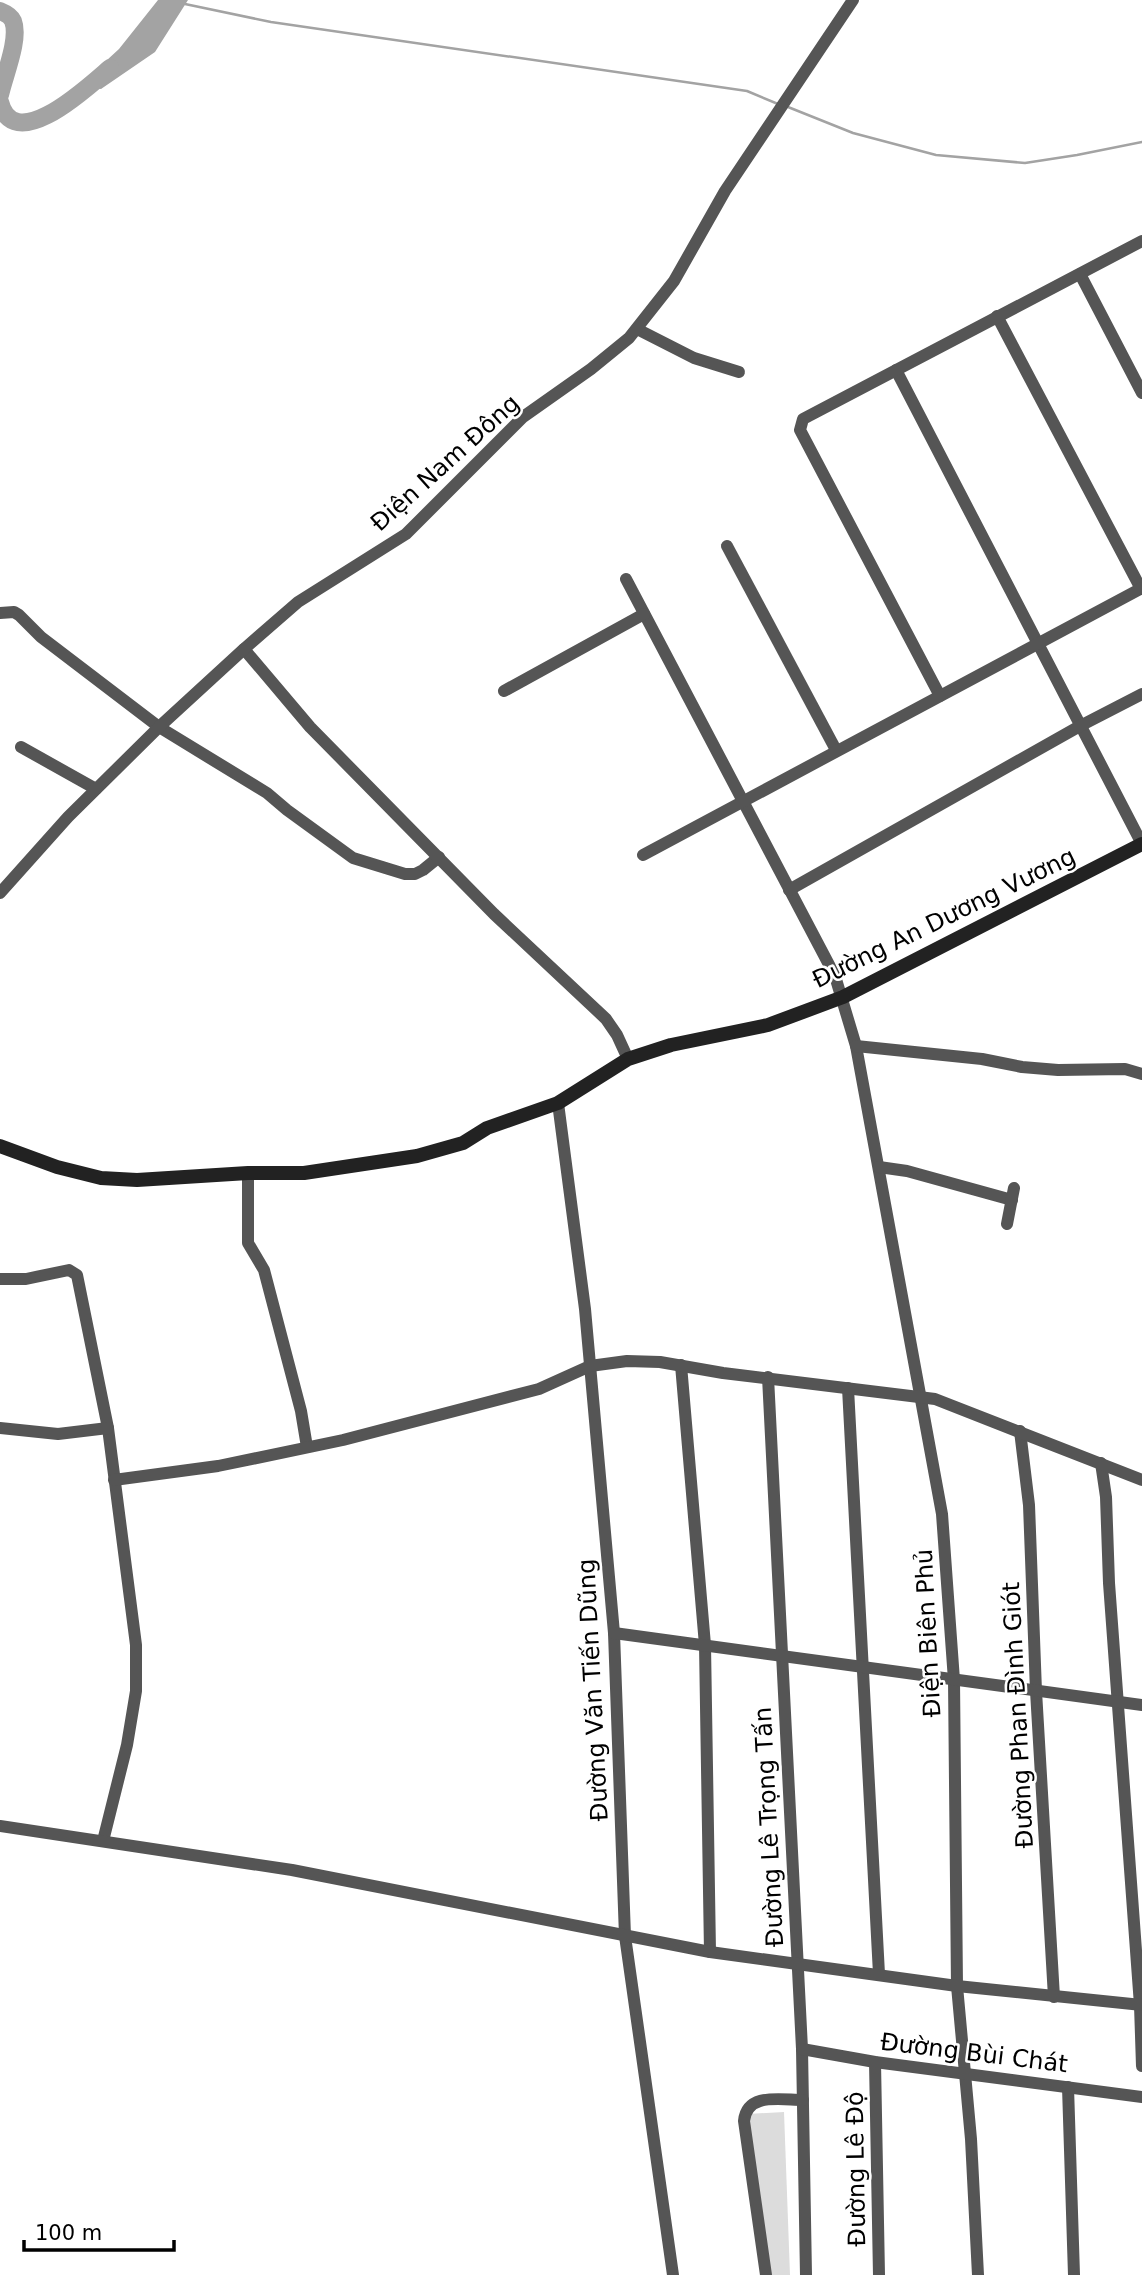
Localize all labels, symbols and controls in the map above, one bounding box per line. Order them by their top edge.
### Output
street label: Điện Nam Đông [365,389,525,537]
street label: Đường An Dương Vương [808,842,1080,994]
street label: Điện Biên Phủ [910,1548,946,1718]
street label: Đường Văn Tiến Dũng [572,1558,614,1822]
street label: Đường Phan Đình Giót [997,1581,1039,1849]
street label: Đường Lê Trọng Tấn [749,1706,789,1948]
street label: Đường Bùi Chát [879,2028,1069,2078]
street label: Đường Lê Độ [841,2091,871,2247]
scale bar [24,2208,175,2252]
text: 100 m [35,2221,102,2245]

